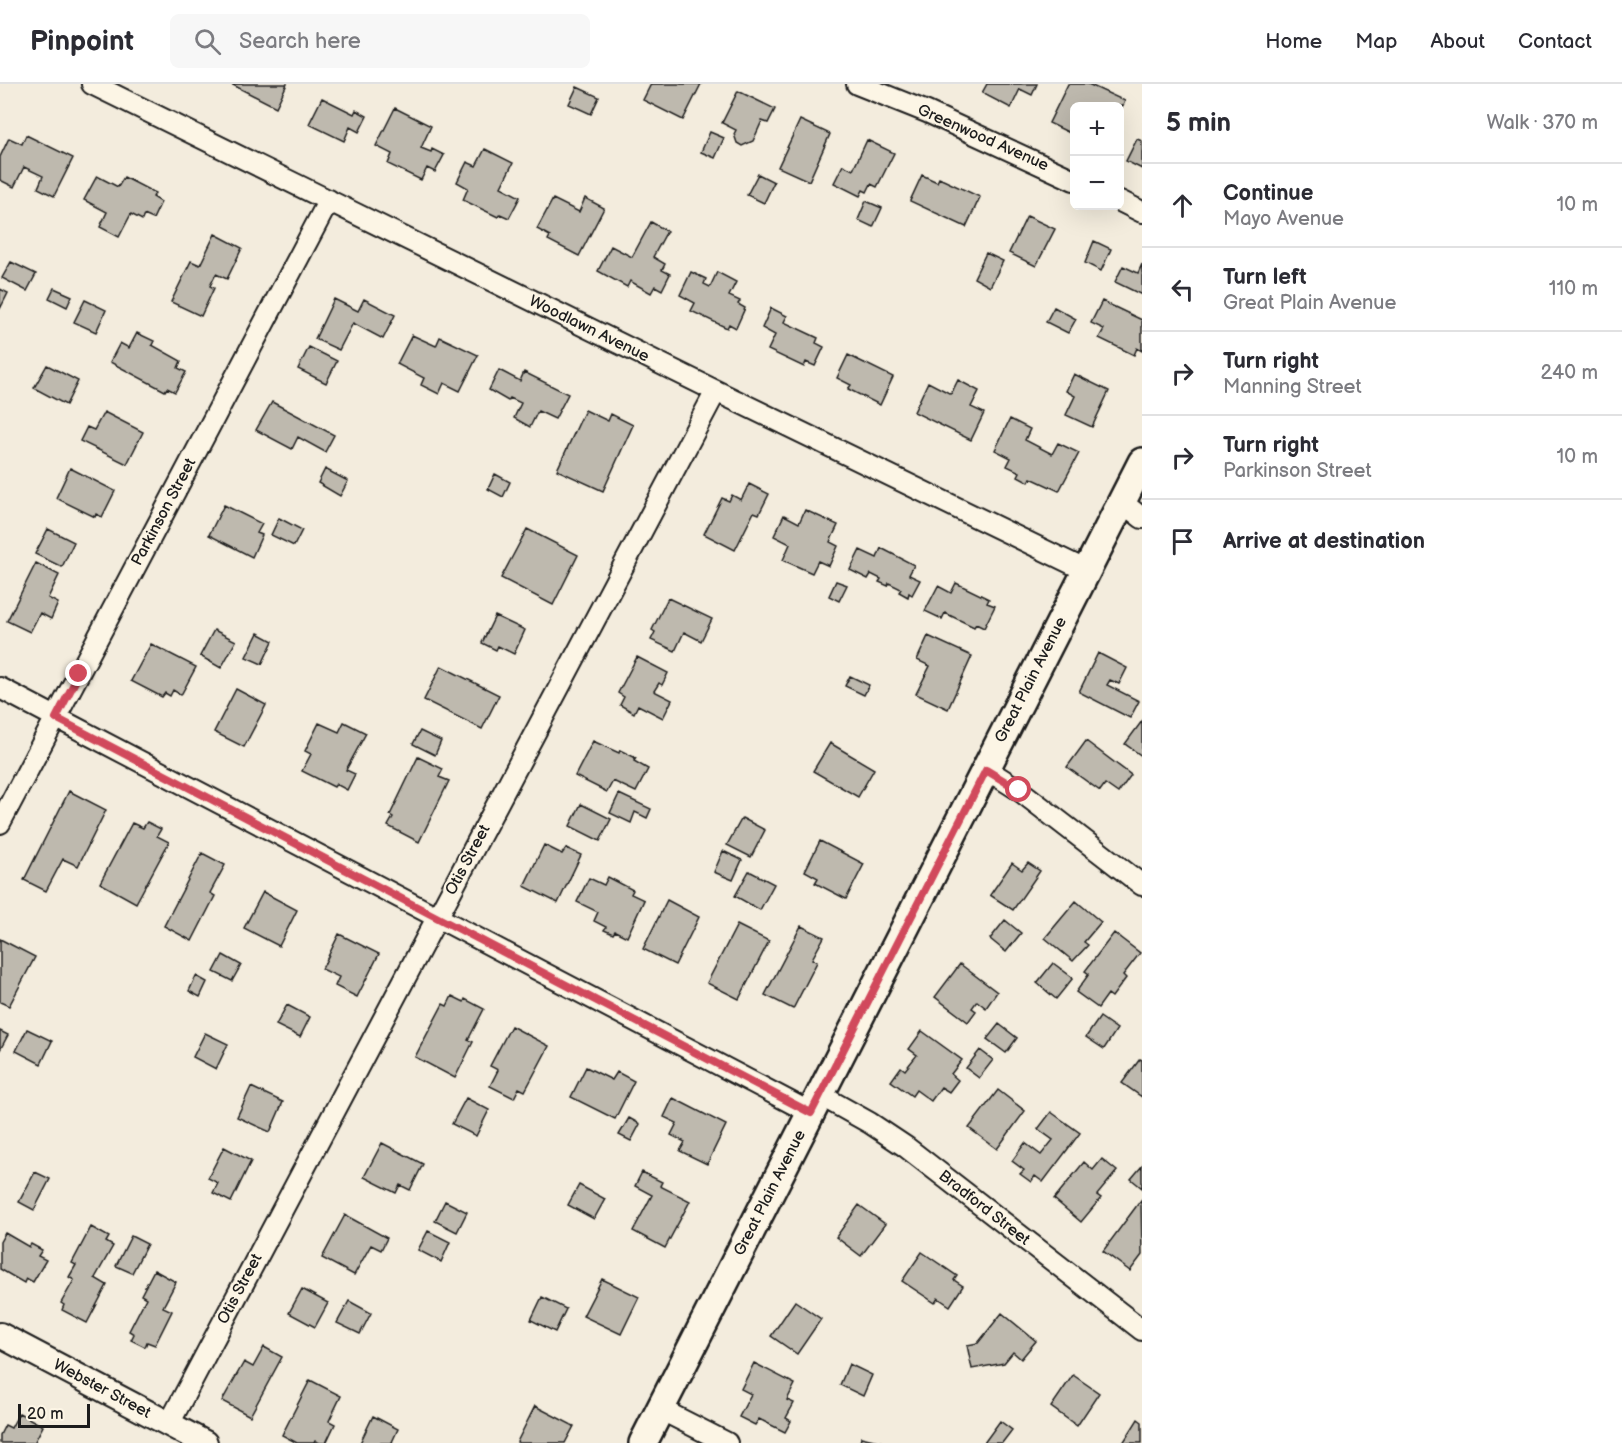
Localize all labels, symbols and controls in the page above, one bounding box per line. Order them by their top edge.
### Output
search box [170,14,590,68]
text: Pinpoint [30,25,134,58]
icon: search [191,25,224,58]
text: Search here [239,28,361,55]
text: Home [1265,29,1322,54]
text: Map [1355,29,1397,54]
text: About [1430,29,1485,54]
text: Contact [1518,29,1592,54]
street label: Greenwood Avenue [915,101,1052,176]
map controls [1070,102,1124,210]
button: + [1070,102,1124,156]
text: 5 min [1166,108,1231,139]
text: Walk · 370 m [1486,111,1598,135]
button: − [1070,156,1124,210]
text: Continue [1223,180,1313,207]
icon: ahead [1166,189,1199,222]
text: 10 m [1557,193,1598,217]
text: Mayo Avenue [1223,207,1344,231]
text: Turn left [1223,264,1307,291]
icon: left [1166,273,1199,306]
text: 110 m [1549,277,1598,301]
text: Great Plain Avenue [1223,291,1396,315]
street label: Woodlawn Avenue [526,292,653,367]
text: Turn right [1223,348,1319,375]
icon: right [1166,357,1199,390]
text: 240 m [1541,361,1598,385]
text: Manning Street [1223,375,1362,399]
text: Turn right [1223,432,1319,459]
icon: right [1166,441,1199,474]
text: 10 m [1557,445,1598,469]
street label: Parkinson Street [128,455,200,569]
text: Parkinson Street [1223,459,1372,483]
icon: arrive [1166,525,1199,558]
text: Arrive at destination [1223,528,1425,555]
street label: Great Plain Avenue [991,613,1071,746]
route end [65,660,91,686]
route start [1005,776,1031,802]
street label: Otis Street [442,822,494,898]
street label: Great Plain Avenue [730,1126,810,1259]
street label: Bradford Street [935,1166,1034,1250]
street label: Otis Street [214,1251,266,1327]
street label: Webster Street [50,1355,154,1423]
scale bar [18,1401,90,1428]
text: 20 m [27,1405,63,1424]

